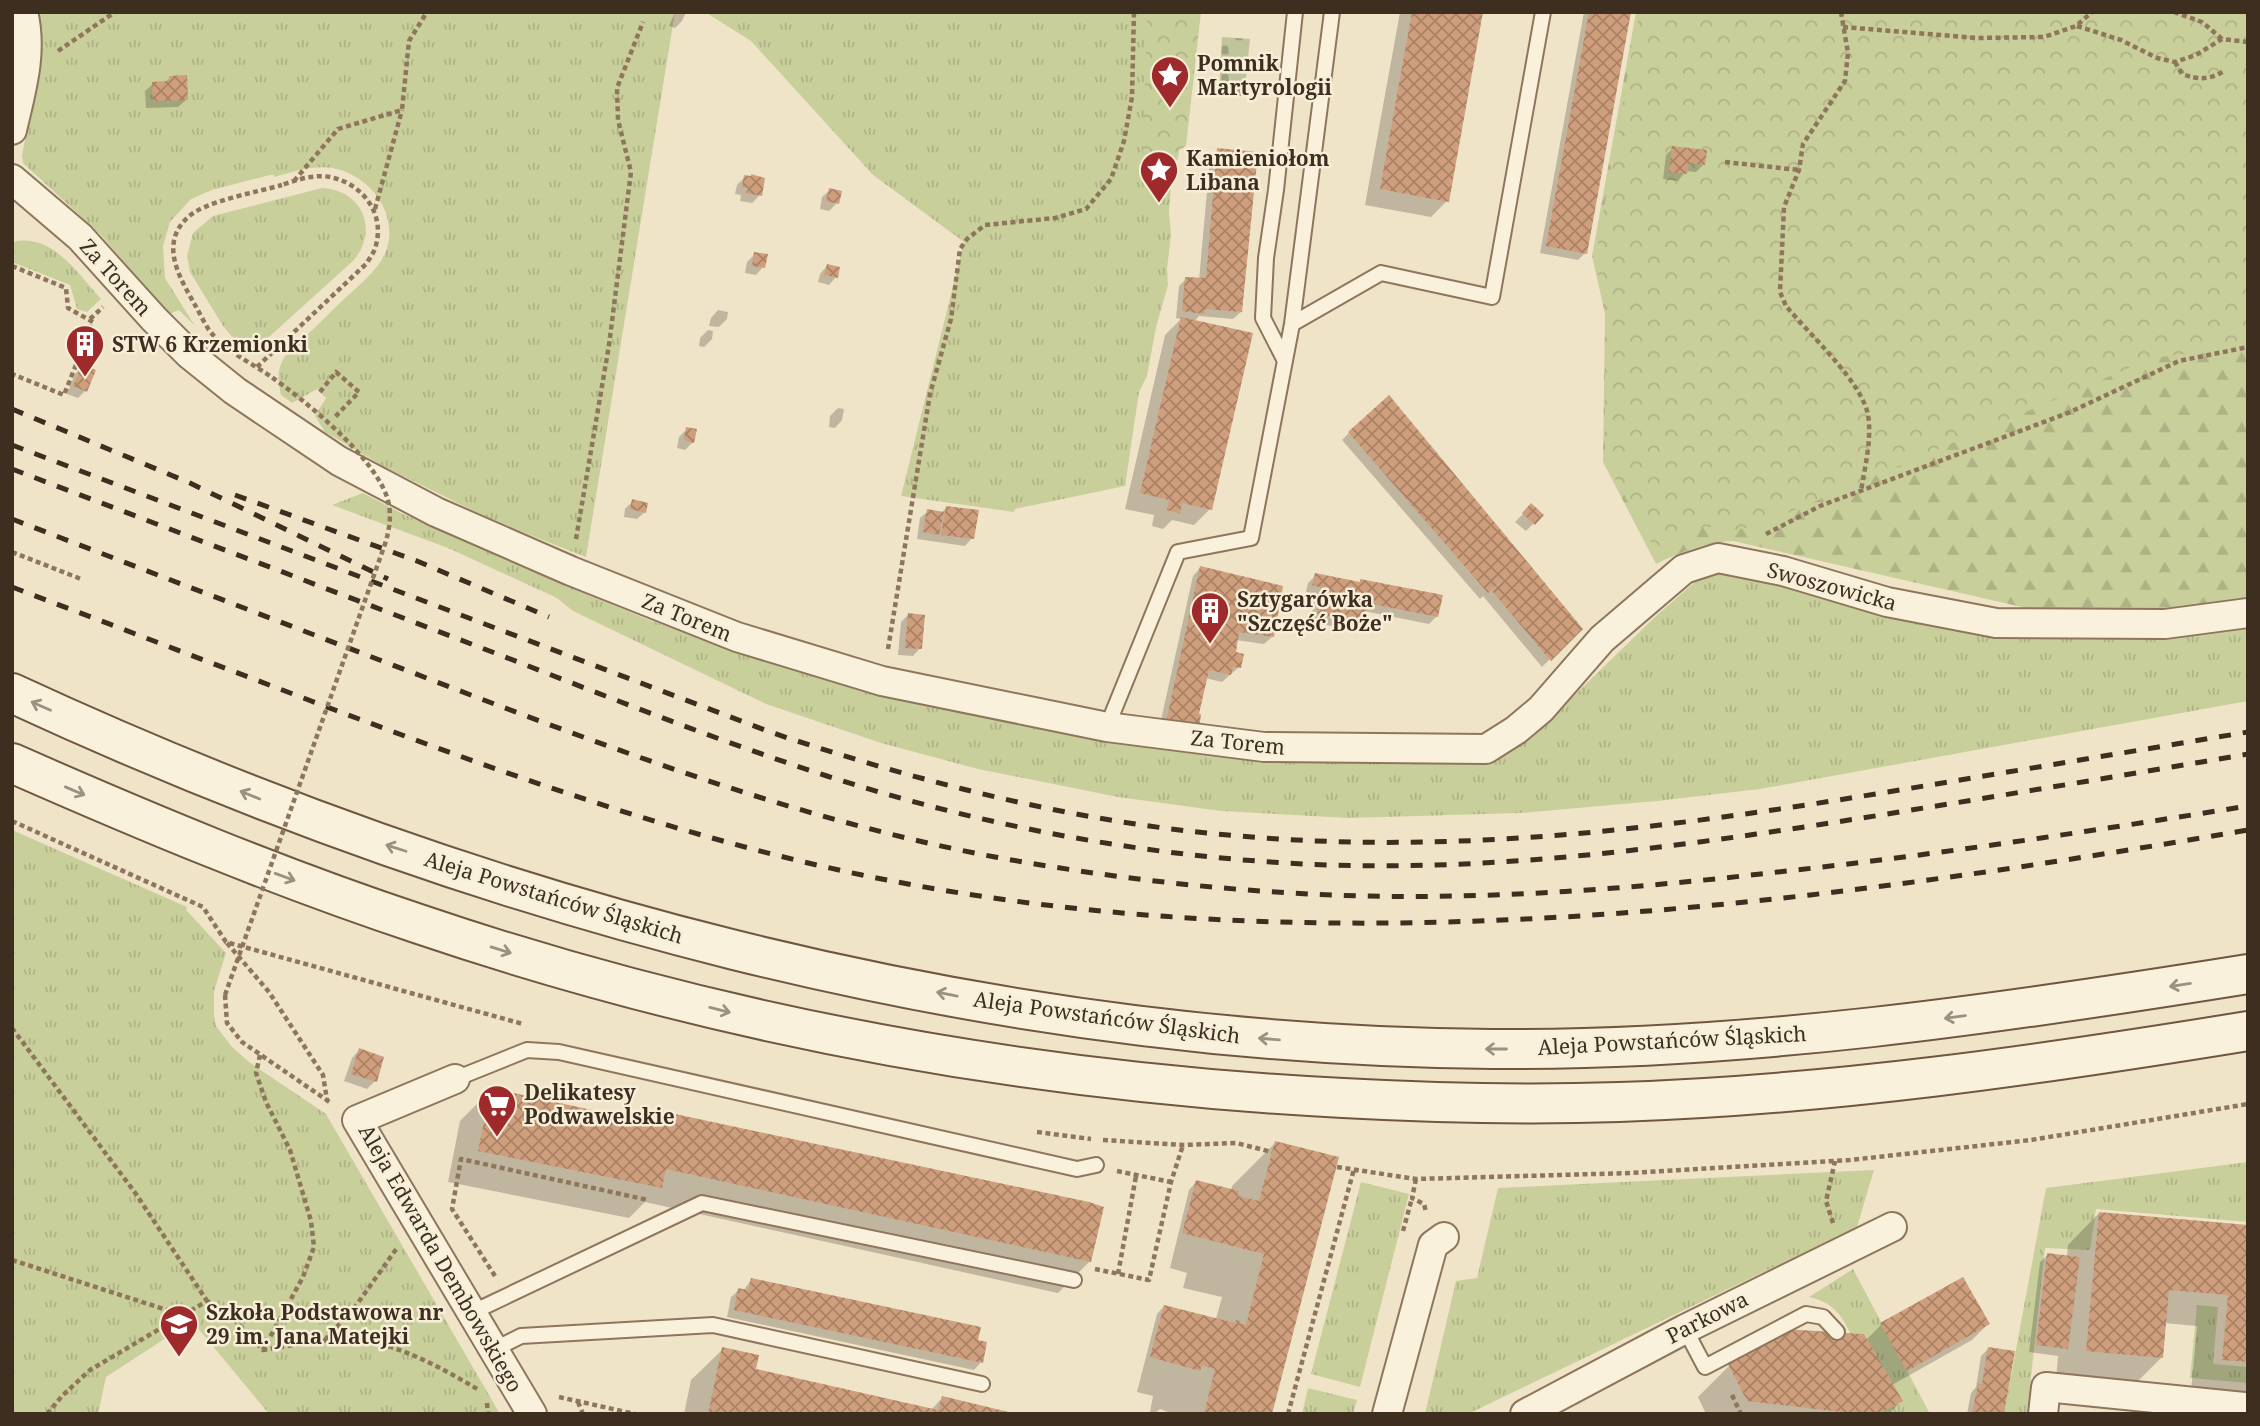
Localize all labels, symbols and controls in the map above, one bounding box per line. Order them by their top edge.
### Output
place label: Pomnik Martyrologii [1197,49,1333,101]
place icon: Pomnik Martyrologii [1149,54,1191,109]
place label: Kamieniołom Libana [1186,144,1330,196]
place icon: Kamieniołom Libana [1138,149,1180,204]
street label: Za Torem [74,232,158,322]
building icon: STW 6 Krzemionki [64,323,106,378]
place label: STW 6 Krzemionki [112,330,309,358]
street label: Swoszowicka [1764,555,1900,617]
place label: Sztygarówka "Szczęść Boże" [1237,585,1393,637]
street label: Za Torem [638,586,736,648]
building icon: Sztygarówka "Szczęść Boże" [1189,590,1231,645]
one-way arrow [30,699,52,712]
street label: Za Torem [1189,723,1287,761]
one-way arrow [64,785,85,798]
one-way arrow [240,788,261,801]
one-way arrow [385,841,407,853]
street label: Aleja Powstańców Śląskich [421,844,687,950]
one-way arrow [274,871,296,884]
one-way arrow [490,944,512,957]
one-way arrow [2169,979,2192,992]
street label: Aleja Powstańców Śląskich [972,984,1242,1050]
one-way arrow [936,987,959,1001]
one-way arrow [708,1004,731,1017]
one-way arrow [1944,1011,1967,1024]
street label: Aleja Powstańców Śląskich [1537,1019,1807,1061]
one-way arrow [1258,1032,1281,1045]
one-way arrow [1485,1042,1508,1056]
place label: Delikatesy Podwawelskie [524,1078,675,1130]
supermarket icon: Delikatesy Podwawelskie [476,1083,518,1138]
street label: Aleja Edwarda Dembowskiego [353,1119,529,1397]
street label: Parkowa [1661,1284,1753,1350]
place label: Szkoła Podstawowa nr 29 im. Jana Matejki [206,1298,444,1350]
school or university icon: Szkoła Podstawowa nr 29 im. Jana Matejki [158,1303,200,1358]

